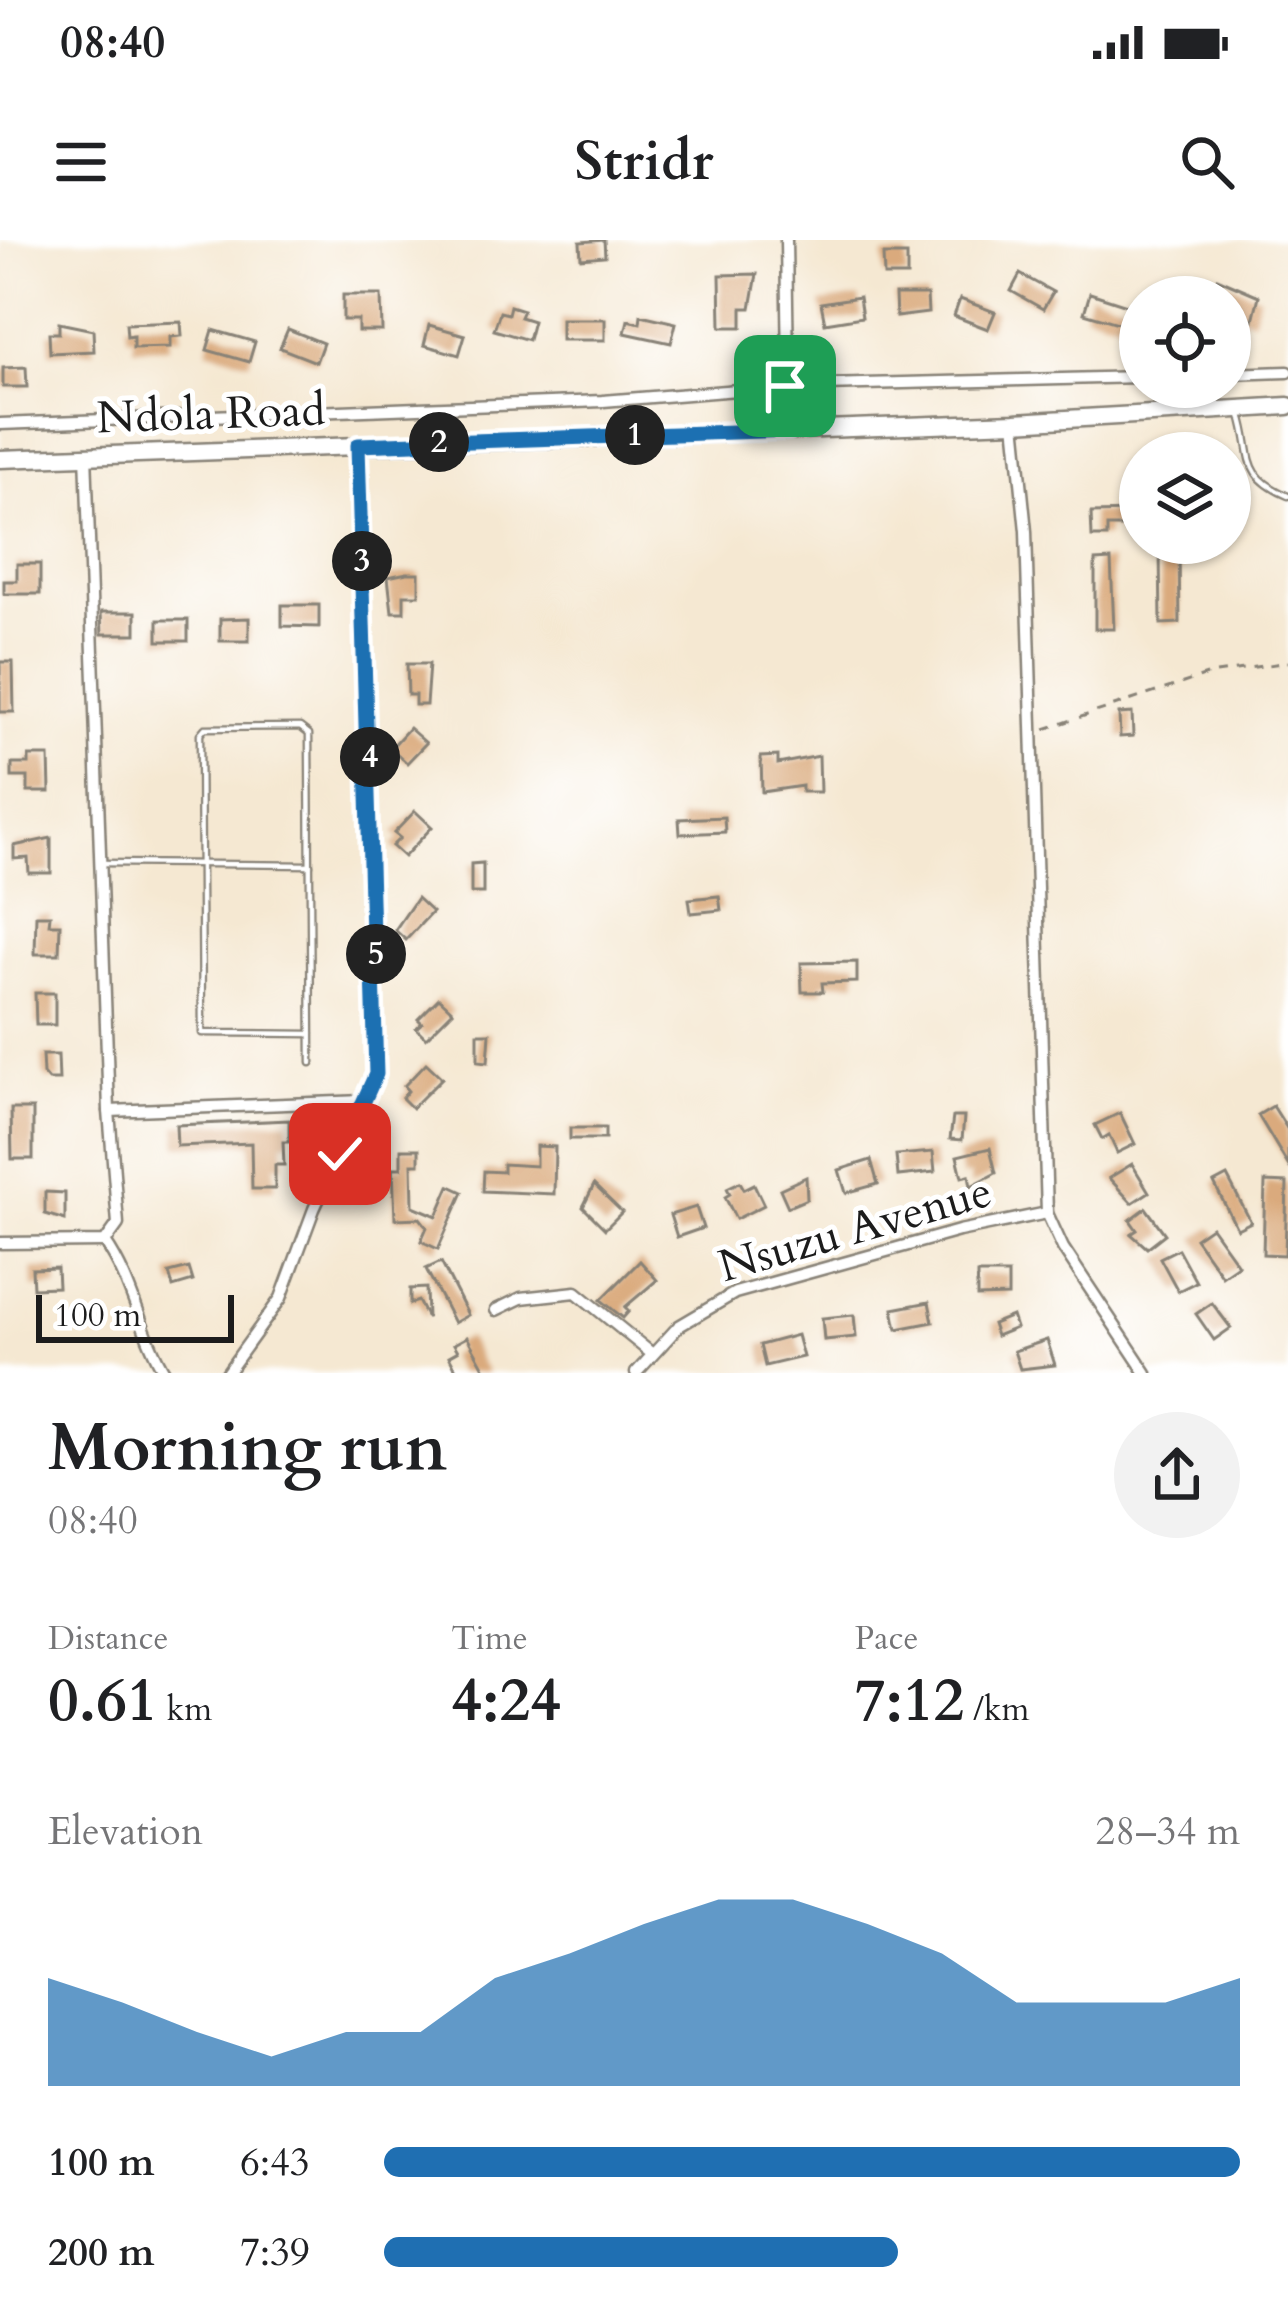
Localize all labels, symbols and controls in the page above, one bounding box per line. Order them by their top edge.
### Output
text: 08:40 [60,12,165,73]
text: Stridr [574,126,714,199]
icon: menu [48,129,114,195]
icon: search [1174,129,1240,195]
map controls [1119,276,1251,564]
button: locate [1119,276,1251,408]
pin [734,335,836,437]
icon: arrive [752,353,818,419]
street label: Ndola Road [96,380,326,448]
pin: 1 [605,405,665,465]
pin: 2 [409,412,469,472]
text: 1 [627,412,643,457]
text: 2 [431,419,447,464]
button: layers [1119,432,1251,564]
pin: 3 [332,531,392,591]
text: 3 [354,538,370,583]
pin: 4 [340,727,400,787]
text: 4 [362,734,378,779]
pin: 5 [346,924,406,984]
text: 5 [368,931,384,976]
pin [289,1103,391,1205]
icon: check [307,1121,373,1187]
street label: Nsuzu Avenue [712,1161,998,1297]
scale bar [36,1289,234,1342]
text: 100 m [54,1293,141,1338]
text: Morning run [48,1404,447,1493]
button: share [1114,1412,1240,1538]
text: 08:40 [48,1494,138,1547]
text: Distance [48,1616,169,1661]
text: Time [451,1616,528,1661]
text: Pace [855,1616,918,1661]
text: 0.61 [48,1661,158,1742]
text: 4:24 [451,1661,561,1742]
text: 7:12 [855,1661,964,1742]
text: km [158,1687,212,1732]
text: /km [964,1687,1029,1732]
text: Elevation [48,1805,203,1858]
text: 28–34 m [1095,1805,1240,1858]
text: 100 m [48,2136,154,2189]
text: 6:43 [240,2136,310,2189]
text: 200 m [48,2226,154,2279]
text: 7:39 [240,2226,310,2279]

